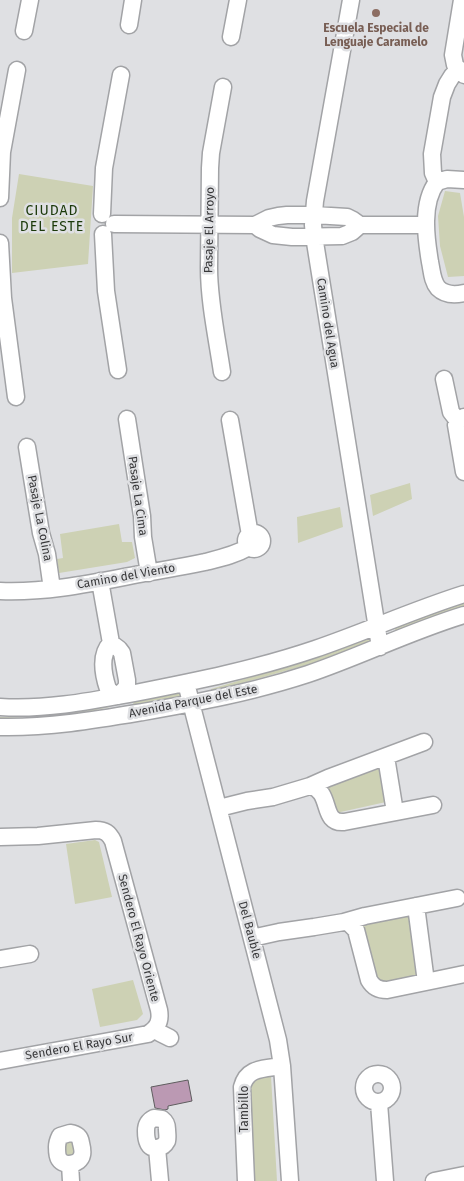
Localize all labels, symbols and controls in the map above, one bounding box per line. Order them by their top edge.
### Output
marker: Escuela Especial de Lenguaje Caramelo [370,7,382,19]
place label: Escuela Especial de Lenguaje Caramelo [323,21,429,49]
street label: Pasaje El Arroyo [201,187,217,273]
district label: CIUDAD DEL ESTE [20,202,84,235]
street label: Camino del Agua [314,277,342,369]
street label: Pasaje La Cima [125,455,151,537]
street label: Pasaje La Colina [25,474,55,562]
street label: Camino del Viento [76,560,176,592]
street label: Avenida Parque del Este [128,682,258,720]
street label: Sendero El Rayo Oriente [115,873,163,1003]
street label: Del Bauble [236,900,264,960]
street label: Sendero El Rayo Sur [24,1030,134,1062]
street label: Tambillo [237,1086,251,1132]

